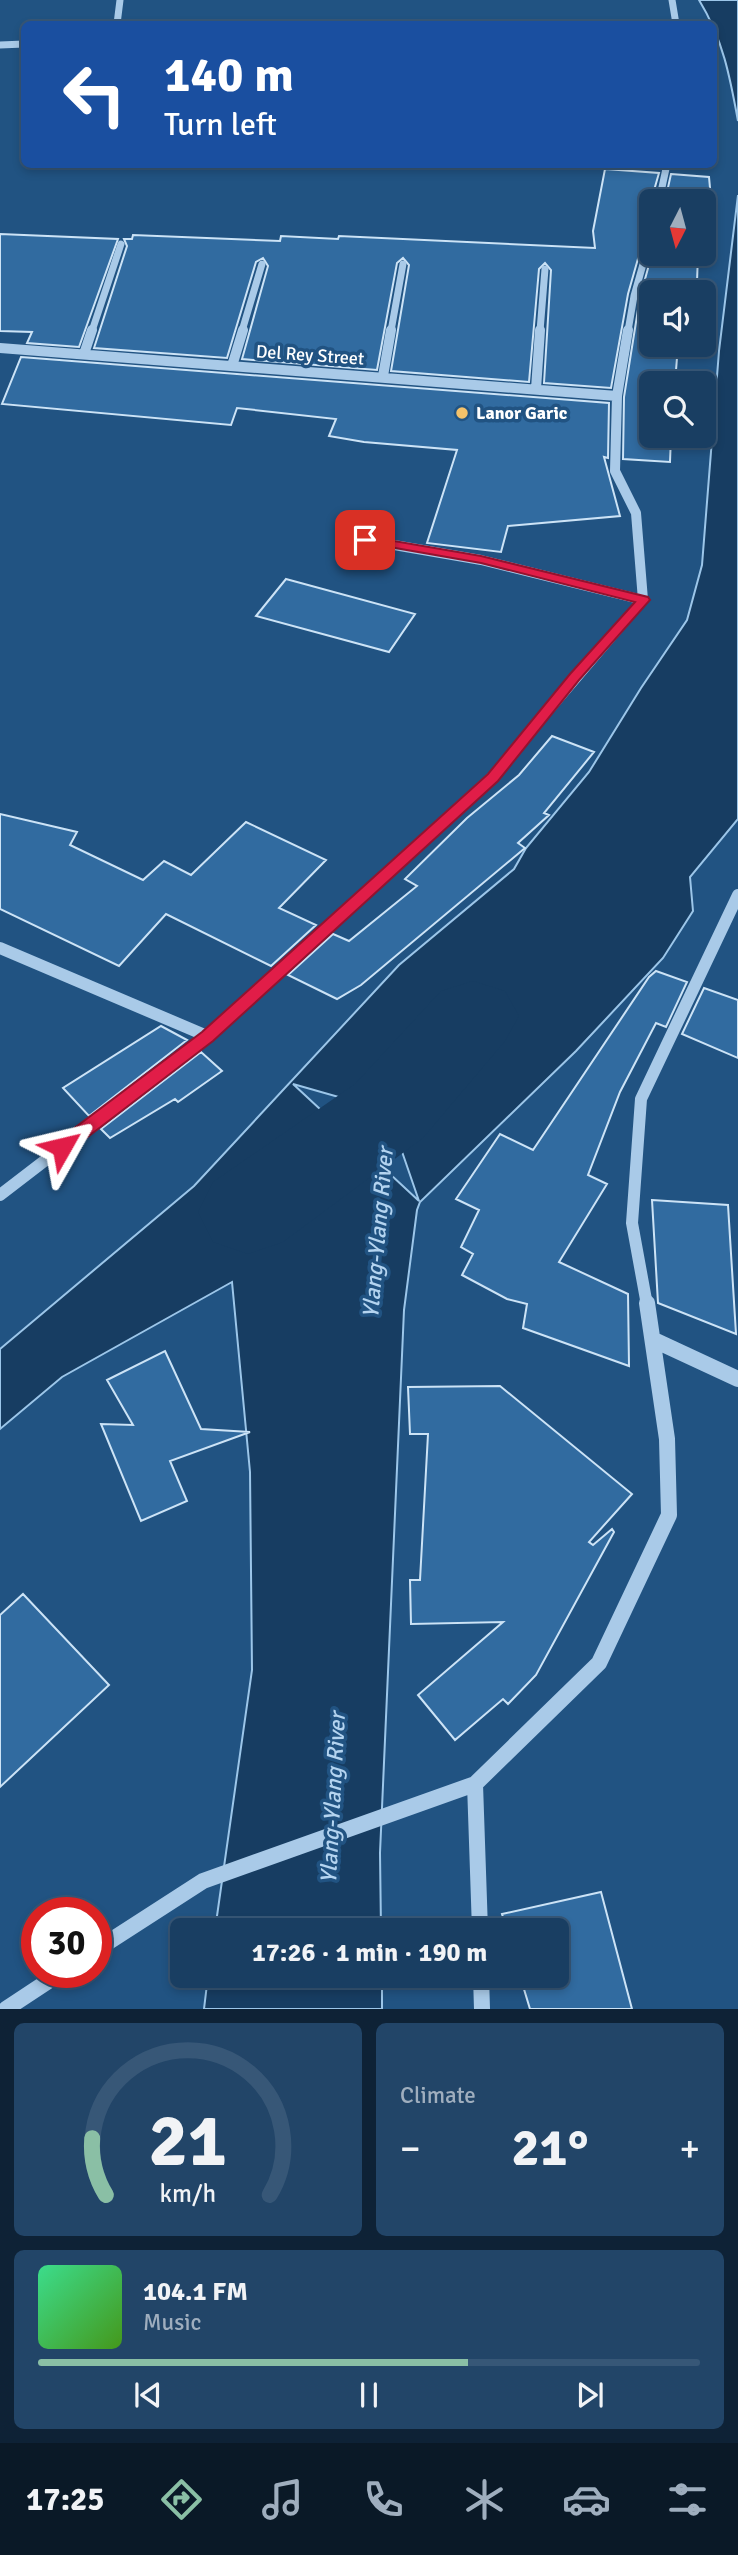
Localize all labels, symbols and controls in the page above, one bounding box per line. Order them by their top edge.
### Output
text: 140 m [164,45,294,105]
icon: left [49,49,140,140]
text: Turn left [164,105,277,144]
north arrow [639,189,716,266]
map controls [639,189,716,448]
button: sound [639,280,716,357]
street label: Del Rey Street [255,340,365,370]
button: search [639,371,716,448]
place label: Lanor Garic [476,402,568,424]
marker: Lanor Garic [454,405,470,421]
pin [335,510,395,570]
icon: arrive [346,521,384,559]
position arrow [25,1110,99,1184]
water label: Ylang-Ylang River [356,1143,400,1320]
water label: Ylang-Ylang River [314,1708,352,1884]
speed limit sign: 30 [21,1897,112,1988]
text: 17:26 · 1 min · 190 m [252,1937,487,1969]
text: Climate [400,2081,476,2110]
text: 21 [149,2098,227,2187]
text: 21° [512,2116,588,2180]
text: − [400,2125,421,2172]
text: + [679,2125,700,2172]
text: km/h [160,2178,216,2209]
text: 104.1 FM [143,2276,248,2308]
text: Music [143,2308,201,2337]
icon: previous [129,2376,167,2414]
icon: pause [350,2376,388,2414]
icon: next [571,2376,609,2414]
icon: directions [157,2475,206,2524]
icon: music [258,2475,307,2524]
icon: phone [359,2475,408,2524]
icon: climate [460,2475,509,2524]
icon: car [562,2475,611,2524]
icon: filters [663,2475,712,2524]
text: 17:25 [26,2480,105,2519]

